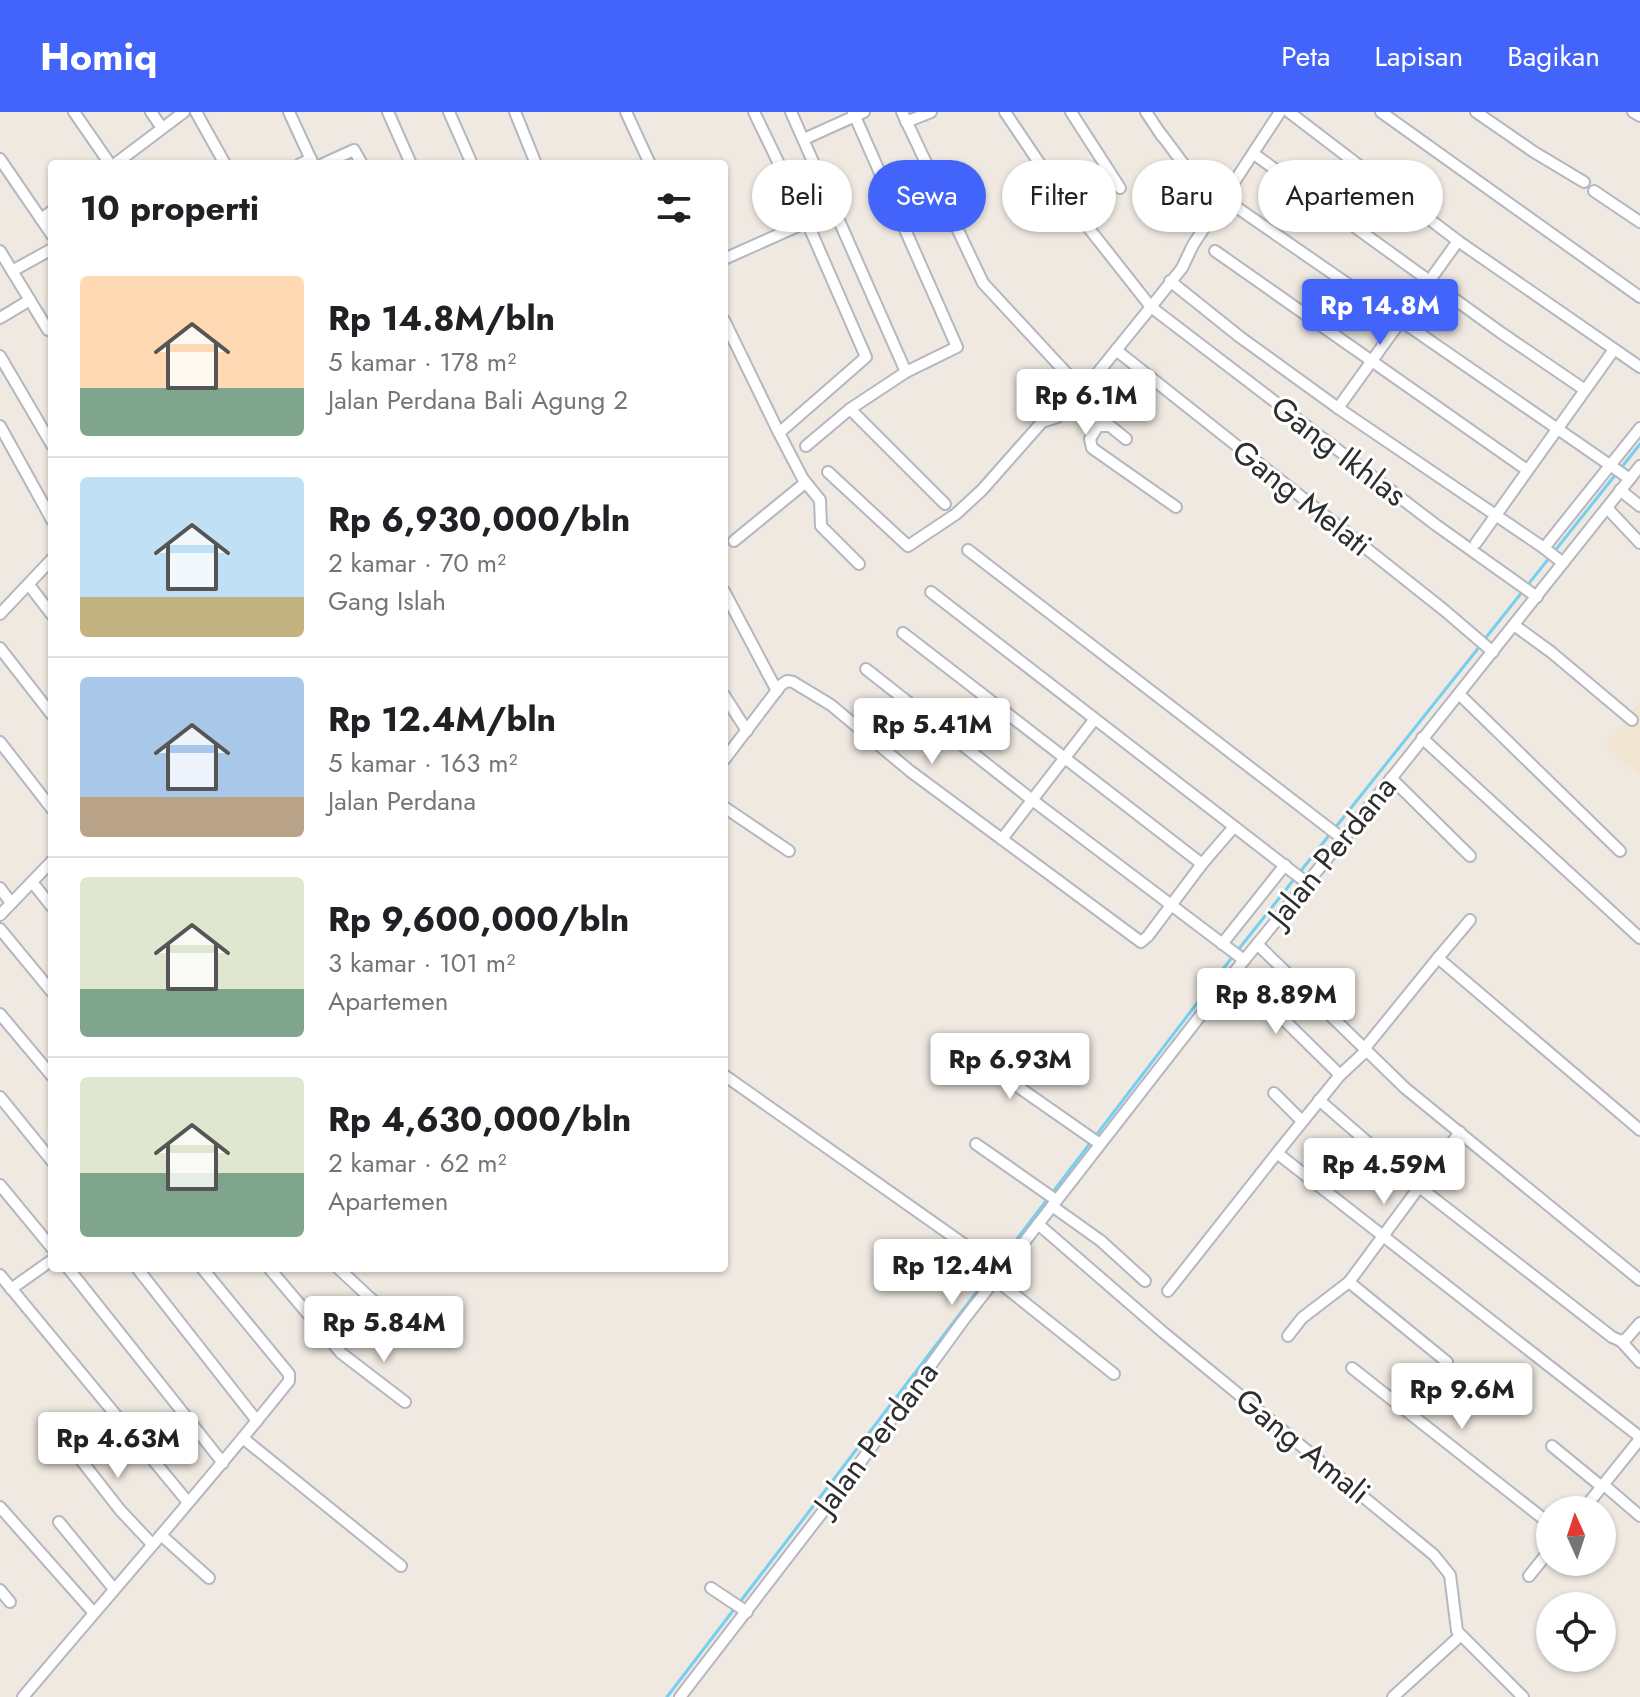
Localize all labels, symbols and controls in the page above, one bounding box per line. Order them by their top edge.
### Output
text: Homiq [40,29,157,84]
text: Peta [1281,36,1330,77]
text: Lapisan [1374,36,1463,77]
text: Bagikan [1507,36,1600,77]
chip: Beli [752,160,852,232]
chip: Sewa [868,160,986,232]
chip: Filter [1002,160,1116,232]
chip: Baru [1132,160,1242,232]
chip: Apartemen [1258,160,1443,232]
text: 10 properti [80,184,259,233]
icon: filters [652,186,696,230]
pin: Rp 14.8M [1297,279,1463,347]
text: Rp 14.8M [1320,286,1440,324]
text: Rp 14.8M/bln [328,294,555,343]
icon: home [144,308,240,404]
text: 5 kamar · 178 m² [328,343,516,381]
pin: Rp 6.1M [1012,369,1160,437]
text: Rp 6.1M [1035,376,1137,414]
text: Jalan Perdana Bali Agung 2 [328,381,628,419]
street label: Gang Ikhlas [1262,385,1416,517]
street label: Gang Melati [1222,429,1382,567]
text: Rp 6,930,000/bln [328,495,630,544]
icon: home [144,509,240,605]
text: 2 kamar · 70 m² [328,544,506,582]
text: Gang Islah [328,582,446,620]
text: Rp 12.4M/bln [328,695,556,744]
pin: Rp 5.41M [849,698,1015,766]
text: Rp 5.41M [872,705,992,743]
icon: home [144,709,240,805]
text: 5 kamar · 163 m² [328,744,517,782]
street label: Jalan Perdana [1254,766,1407,939]
text: Jalan Perdana [328,782,476,820]
text: Rp 9,600,000/bln [328,895,629,944]
icon: home [144,909,240,1005]
text: 3 kamar · 101 m² [328,944,515,982]
pin: Rp 8.89M [1193,968,1359,1036]
text: Rp 8.89M [1215,975,1337,1013]
text: Apartemen [328,982,448,1020]
pin: Rp 6.93M [927,1033,1093,1101]
text: Rp 6.93M [948,1040,1072,1078]
text: Rp 4,630,000/bln [328,1095,631,1144]
icon: home [144,1109,240,1205]
pin: Rp 4.59M [1301,1138,1467,1206]
text: 2 kamar · 62 m² [328,1144,507,1182]
text: Rp 4.59M [1322,1145,1446,1183]
text: Apartemen [328,1182,448,1220]
pin: Rp 12.4M [869,1239,1035,1307]
text: Rp 12.4M [892,1246,1012,1284]
pin: Rp 5.84M [301,1296,467,1364]
text: Rp 5.84M [322,1303,446,1341]
street label: Jalan Perdana [800,1351,949,1528]
pin: Rp 9.6M [1388,1363,1536,1431]
text: Rp 9.6M [1409,1370,1515,1408]
street label: Gang Amali [1226,1377,1380,1515]
pin: Rp 4.63M [35,1412,201,1480]
text: Rp 4.63M [56,1419,180,1457]
north arrow [1536,1496,1616,1576]
map controls [1536,1496,1616,1672]
button: locate [1536,1592,1616,1672]

